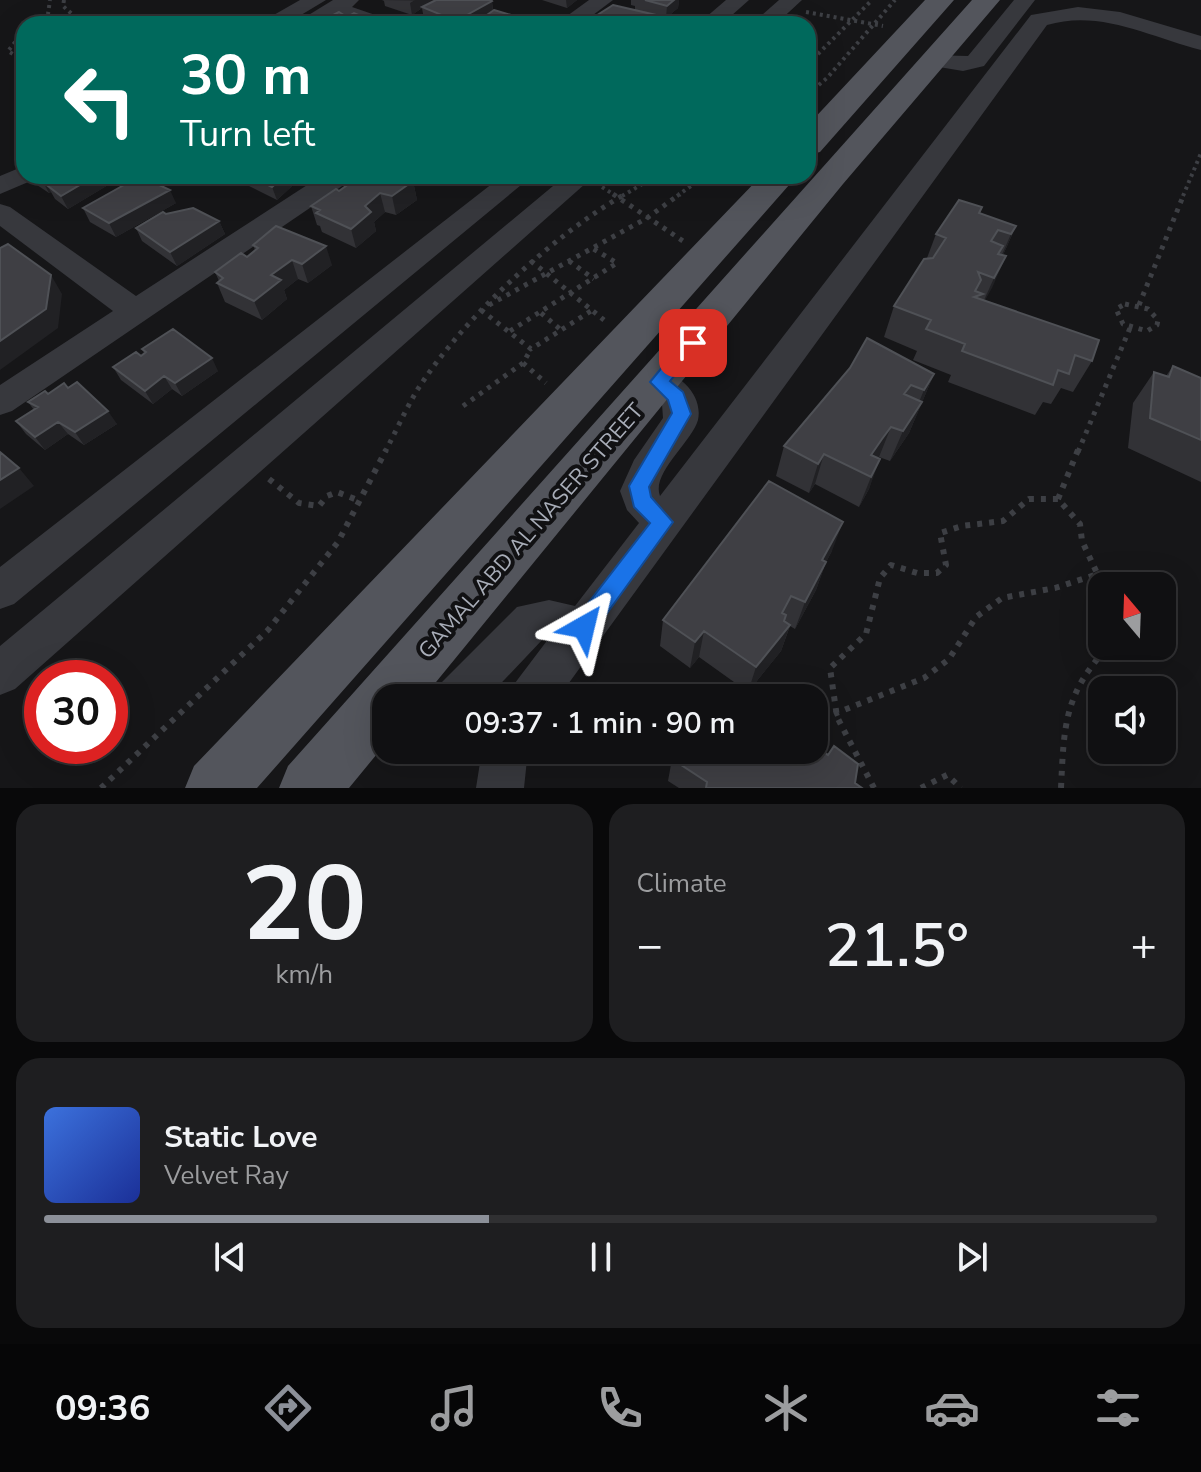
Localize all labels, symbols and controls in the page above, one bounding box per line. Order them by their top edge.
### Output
text: 30 m [180,37,311,114]
icon: left [48,48,152,152]
text: Turn left [180,110,315,159]
pin [659,309,727,377]
icon: arrive [671,321,715,365]
street label: GAMAL ABD AL NASER STREET [412,396,651,665]
north arrow [1088,572,1176,660]
map controls [1088,572,1176,764]
position arrow [542,585,626,669]
speed limit sign: 30 [24,660,128,764]
button: sound [1088,676,1176,764]
text: 09:37 · 1 min · 90 m [464,703,736,744]
text: 20 [242,834,367,976]
text: Climate [637,866,727,901]
text: 21.5° [824,905,969,987]
text: − [637,916,663,976]
text: + [1131,916,1157,976]
text: km/h [276,957,333,992]
text: Static Love [164,1117,318,1158]
text: Velvet Ray [164,1158,289,1193]
icon: previous [208,1235,252,1279]
icon: pause [579,1235,623,1279]
icon: next [950,1235,994,1279]
icon: directions [260,1380,316,1436]
icon: music [426,1380,482,1436]
icon: phone [592,1380,648,1436]
icon: climate [758,1380,814,1436]
icon: car [924,1380,980,1436]
icon: filters [1090,1380,1146,1436]
text: 09:36 [55,1384,150,1433]

